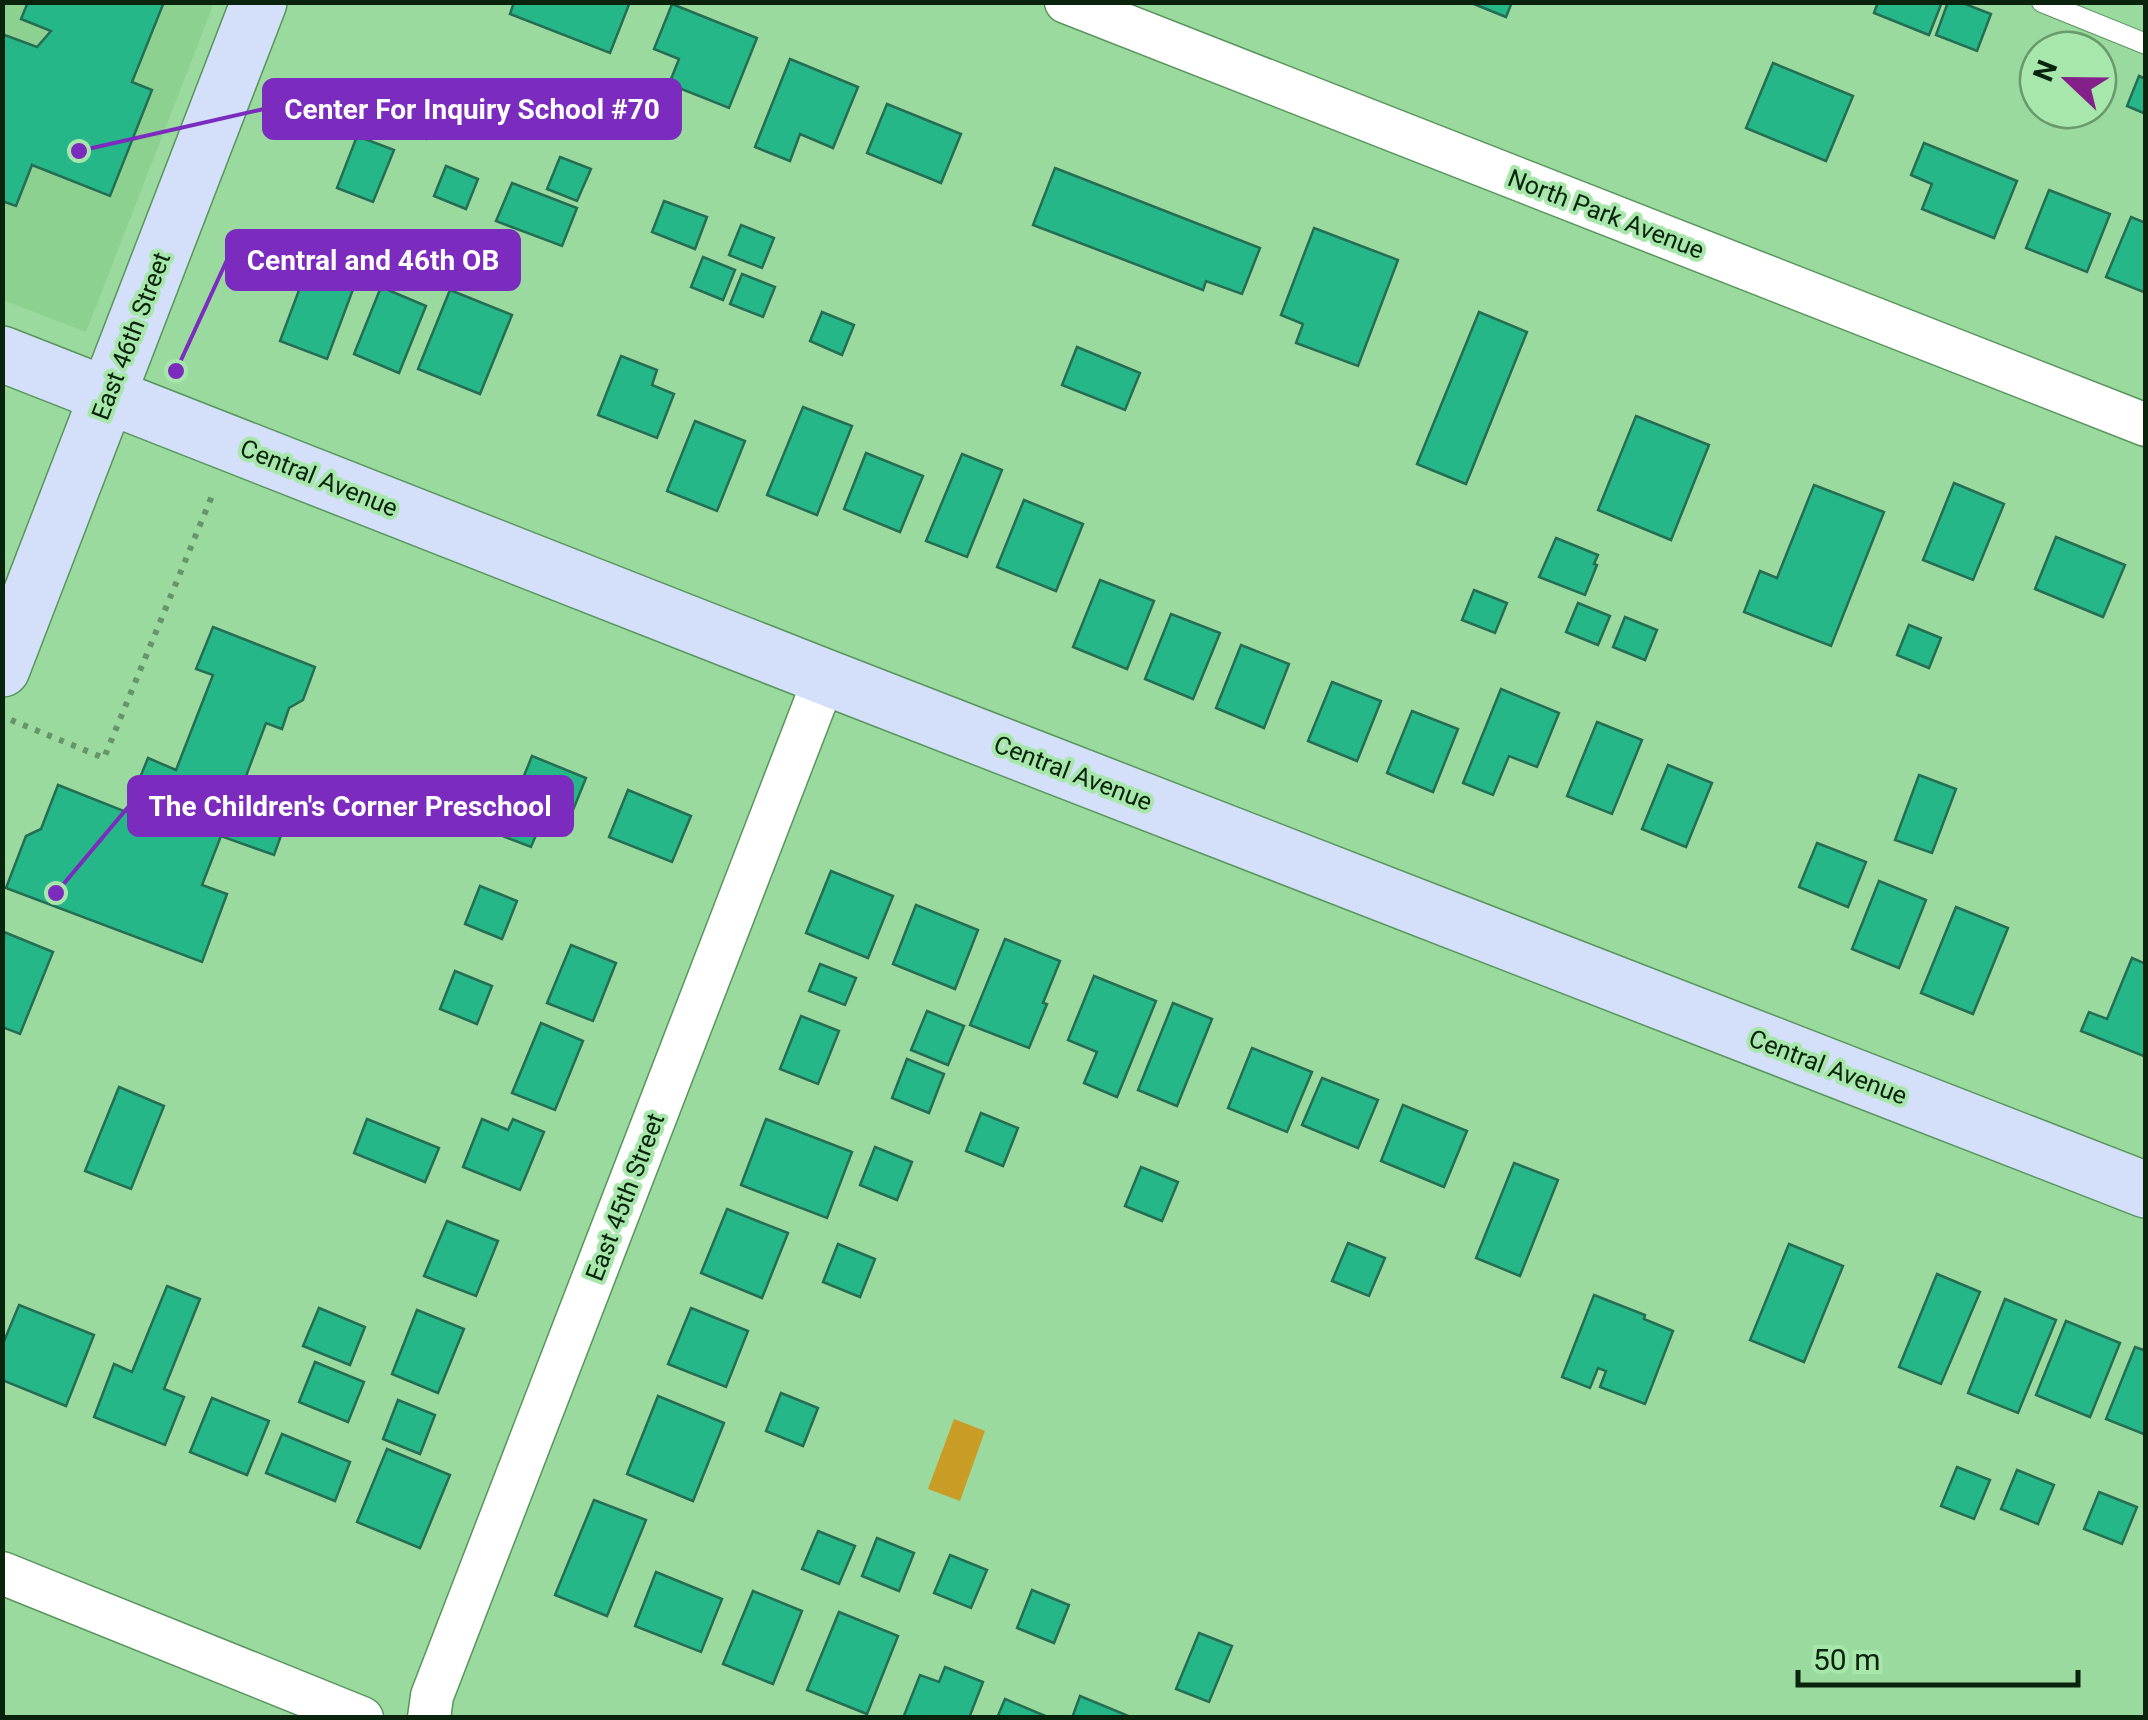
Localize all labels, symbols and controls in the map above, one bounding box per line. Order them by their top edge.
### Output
north arrow [2018,30,2118,130]
text: N [2026,55,2064,86]
callout: Center For Inquiry School #70 [264,80,680,138]
text: Center For Inquiry School #70 [284,93,660,126]
street label: North Park Avenue [1504,163,1708,265]
callout: Central and 46th OB [227,231,519,289]
text: Central and 46th OB [247,244,499,277]
street label: East 46th Street [86,248,176,424]
street label: Central Avenue [236,433,402,523]
street label: Central Avenue [990,730,1156,816]
callout: The Children's Corner Preschool [129,777,572,835]
text: The Children's Corner Preschool [148,790,552,823]
street label: Central Avenue [1745,1024,1911,1110]
street label: East 45th Street [580,1109,670,1285]
scale bar [1798,1625,2078,1687]
text: 50 m [1813,1642,1880,1677]

